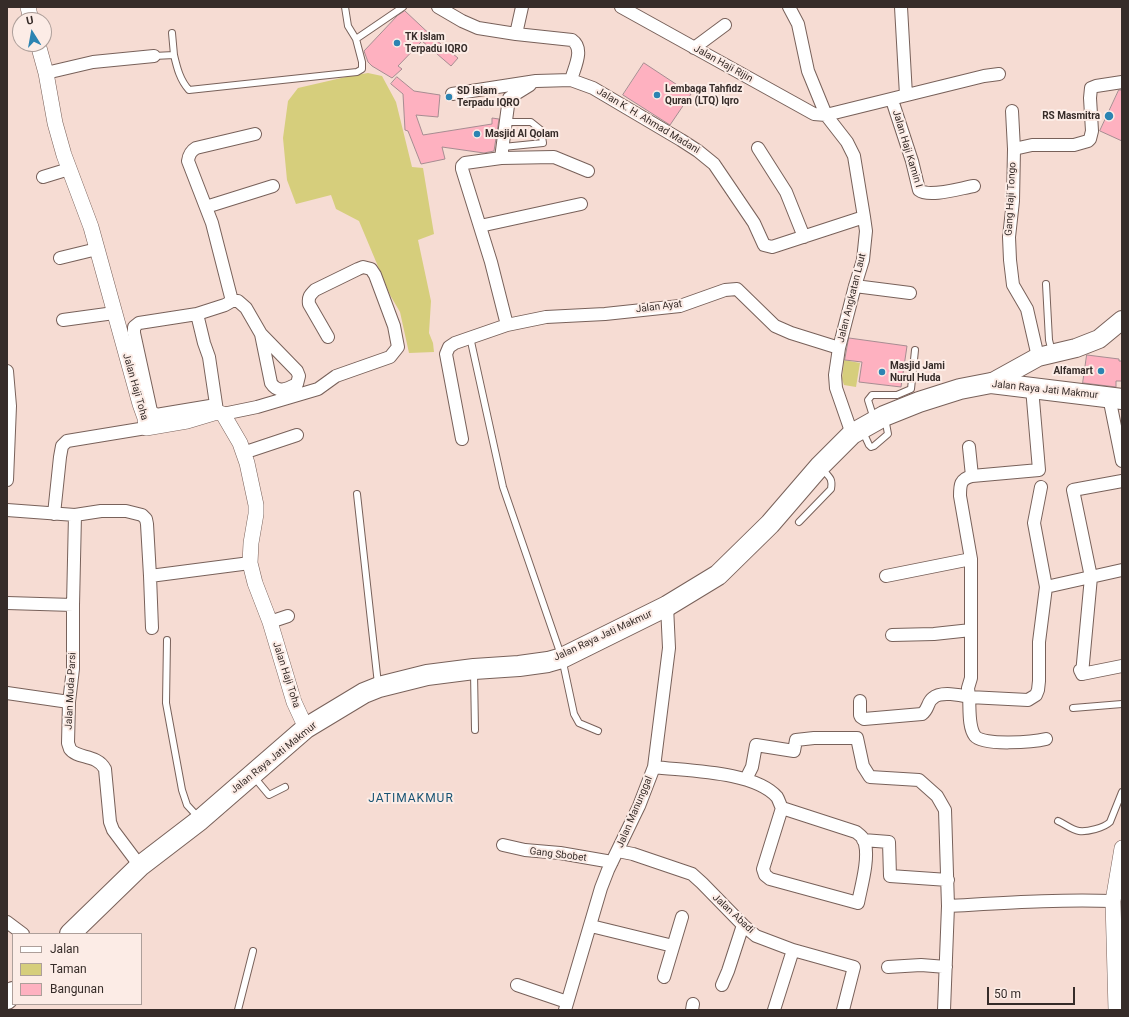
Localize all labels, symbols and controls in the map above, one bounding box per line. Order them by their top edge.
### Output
north arrow [12,12,52,52]
text: U [25,14,35,28]
place label: TK Islam Terpadu IQRO [405,31,468,54]
marker: TK Islam Terpadu IQRO [392,38,402,48]
street label: Jalan Haji Rijin [691,43,755,85]
place label: Lembaga Tahfidz Quran (LTQ) Iqro [665,83,742,106]
place label: SD Islam Terpadu IQRO [457,85,520,108]
street label: Jalan K. H. Ahmad Madani [594,85,702,157]
marker: Lembaga Tahfidz Quran (LTQ) Iqro [652,90,662,100]
marker: SD Islam Terpadu IQRO [444,92,454,102]
street label: Jalan Haji Kamin I [890,109,924,189]
place label: RS Masmitra [1042,110,1100,122]
marker: RS Masmitra [1103,110,1115,122]
place label: Masjid Al Qolam [485,128,559,140]
marker: Masjid Al Qolam [472,129,482,139]
street label: Gang Haji Tongo [1003,162,1019,236]
street label: Jalan Angkatan Laut [835,252,869,344]
street label: Jalan Ayat [635,298,683,316]
street label: Jalan Haji Toha [120,352,150,422]
place label: Masjid Jami Nurul Huda [890,360,945,384]
place label: Alfamart [1053,365,1093,377]
marker: Alfamart [1096,366,1106,376]
marker: Masjid Jami Nurul Huda [877,367,887,377]
street label: Jalan Raya Jati Makmur [991,378,1099,402]
street label: Jalan Raya Jati Makmur [552,608,654,664]
street label: Jalan Haji Toha [270,640,302,710]
street label: Jalan Muda Parsi [63,652,79,730]
street label: Jalan Raya Jati Makmur [229,720,319,796]
street label: Jalan Manunggal [615,774,655,850]
district label: JATIMAKMUR [368,792,454,806]
street label: Gang Sbobet [529,846,587,864]
street label: Jalan Abadi [710,892,756,936]
legend [12,933,142,1005]
text: Jalan [50,942,79,956]
text: Taman [50,962,87,976]
scale bar [989,979,1077,1005]
text: Bangunan [50,982,104,996]
text: 50 m [994,987,1021,1001]

